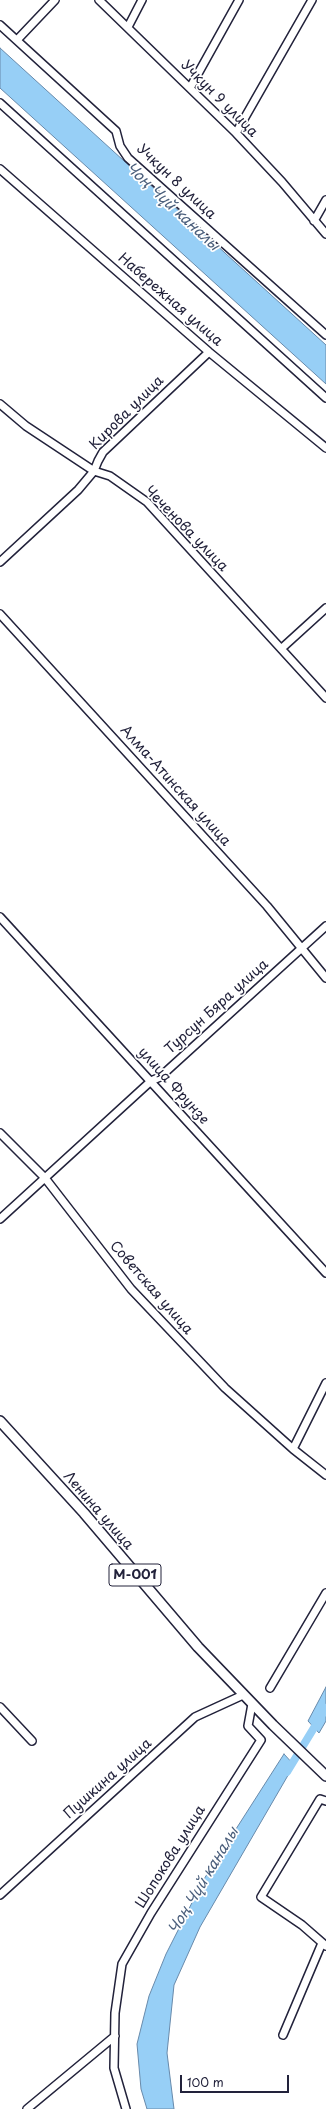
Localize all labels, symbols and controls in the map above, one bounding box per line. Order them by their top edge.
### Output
street label: Учкун 9 улица [177,57,261,141]
street label: Учкун 8 улица [133,141,219,223]
water label: Чоң Чүй каналы [122,159,222,255]
street label: Набережная улица [114,250,226,350]
street label: Кирова улица [87,373,167,453]
street label: Чеченова улица [141,483,231,575]
street label: Алма-Атинская улица [116,722,234,850]
street label: Турсун Бяра улица [162,956,272,1058]
street label: улица Фрунзе [134,1044,212,1128]
street label: Советская улица [106,1238,196,1338]
street label: Ленина улица [60,1469,136,1553]
road number: М-001 [109,1564,161,1586]
street label: Пушкина улица [61,1735,155,1823]
street label: Шопокова улица [133,1803,209,1911]
water label: Чоң Чүй каналы [165,1824,243,1938]
scale bar [182,2067,291,2093]
text: 100 m [187,2073,224,2091]

